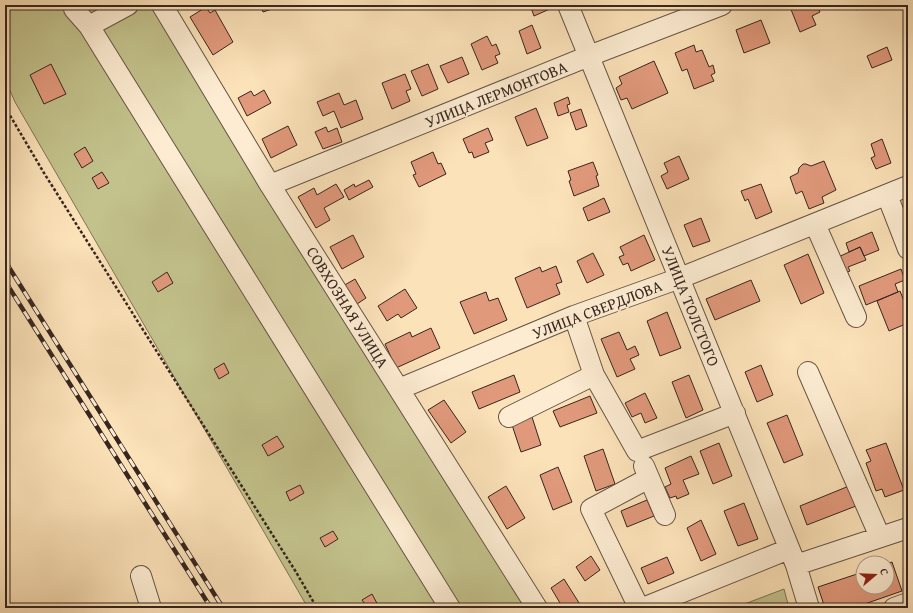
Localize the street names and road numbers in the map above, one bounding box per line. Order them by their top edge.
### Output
street label: УЛИЦА ЛЕРМОНТОВА [421,54,571,133]
street label: СОВХОЗНАЯ УЛИЦА [301,242,395,373]
street label: УЛИЦА ТОЛСТОГО [656,242,726,370]
street label: УЛИЦА СВЕРДЛОВА [528,273,666,345]

